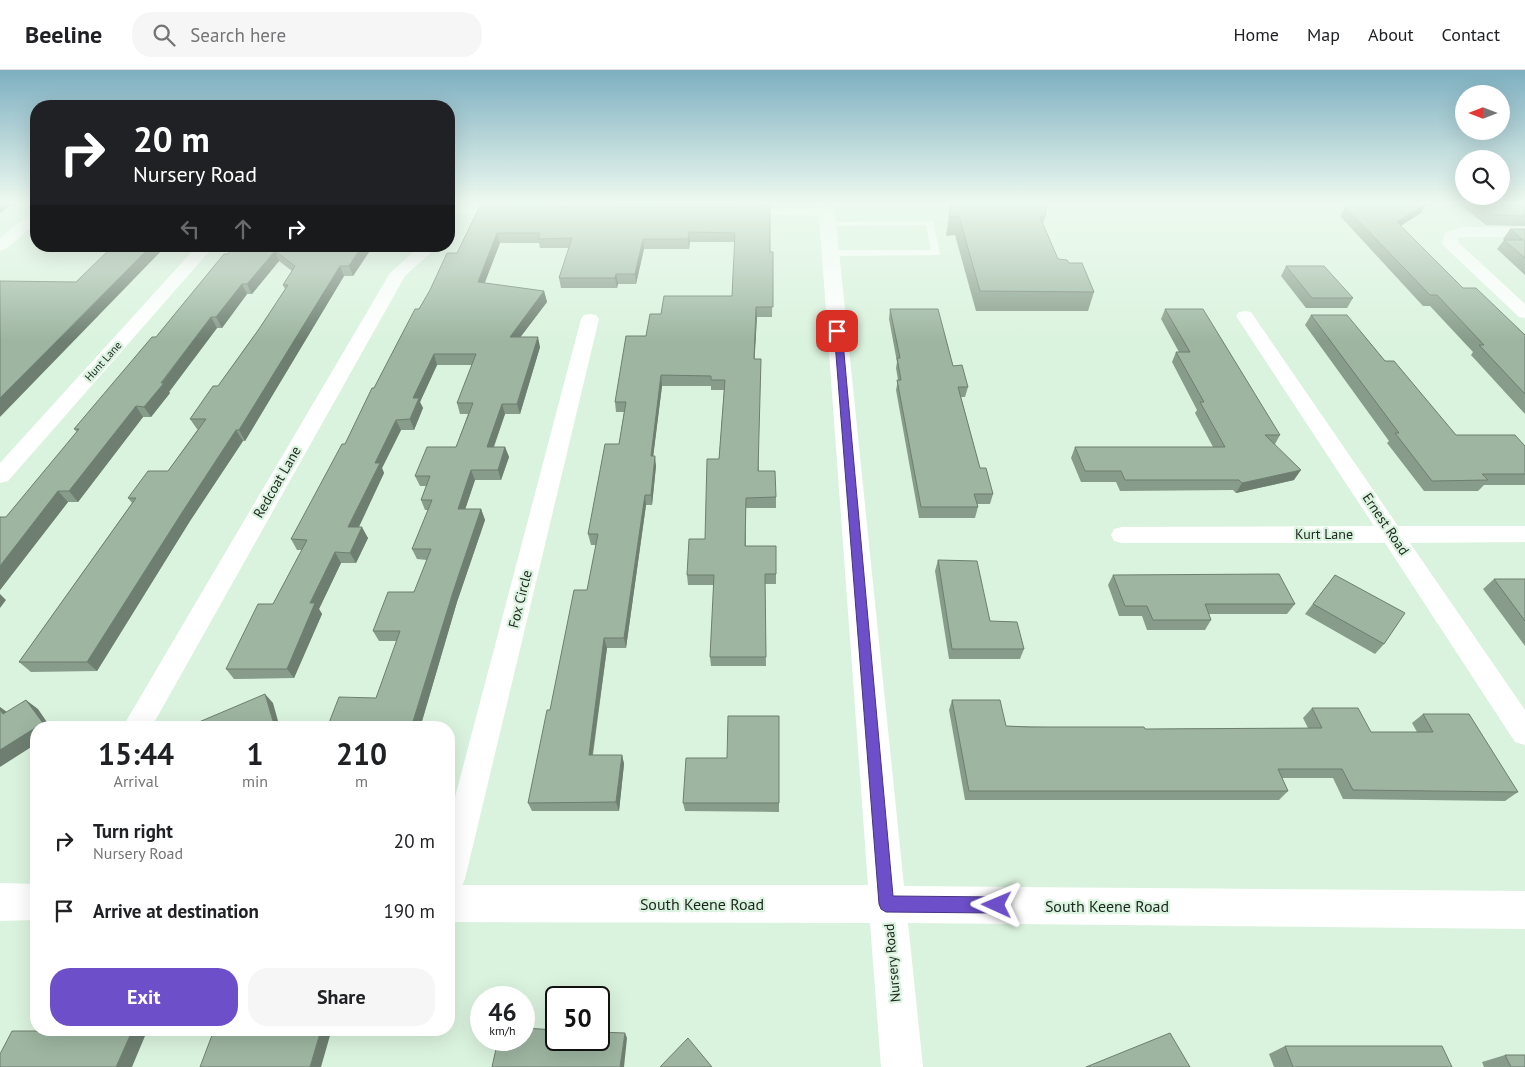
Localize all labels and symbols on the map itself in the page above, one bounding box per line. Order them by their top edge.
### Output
north arrow [1455,85,1510,140]
pin [816,310,858,352]
street label: Hunt Lane [82,338,125,384]
street label: Redcoat Lane [249,443,305,521]
street label: Ernest Road [1359,490,1413,558]
street label: Kurt Lane [1295,525,1353,543]
street label: Fox Circle [504,568,536,630]
position arrow [970,878,1022,930]
street label: South Keene Road [640,894,764,914]
street label: South Keene Road [1045,896,1169,916]
street label: Nursery Road [880,923,904,1003]
speed limit sign: 50 [545,986,610,1051]

